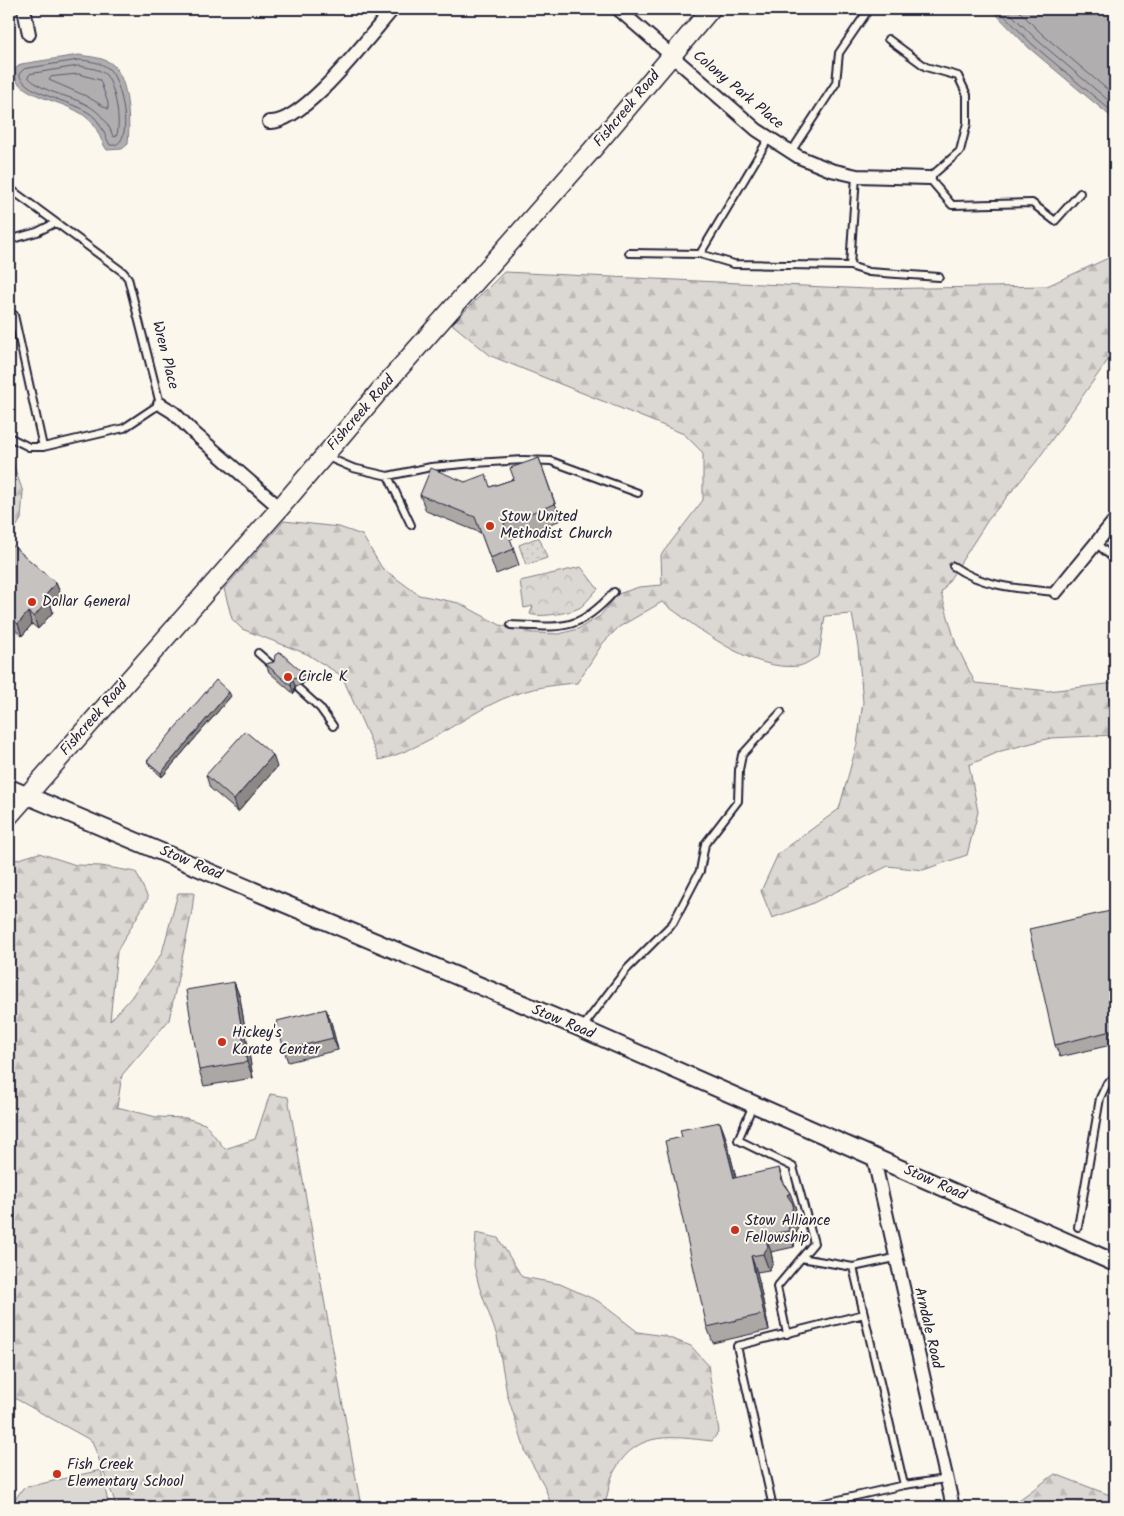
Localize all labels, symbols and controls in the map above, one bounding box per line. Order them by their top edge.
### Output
street label: Colony Park Place [687,45,789,136]
street label: Fishcreek Road [588,65,667,153]
street label: Wren Place [145,318,185,392]
street label: Fishcreek Road [321,369,401,456]
place label: Stow United Methodist Church [500,505,612,546]
marker: Stow United Methodist Church [484,520,496,532]
place label: Dollar General [42,590,130,614]
marker: Dollar General [26,596,38,608]
place label: Circle K [298,665,348,689]
marker: Circle K [282,671,294,683]
street label: Fishcreek Road [54,674,134,761]
street label: Stow Road [156,839,227,887]
street label: Stow Road [528,998,599,1046]
place label: Hickey's Karate Center [232,1021,321,1062]
marker: Hickey's Karate Center [216,1036,228,1048]
street label: Stow Road [900,1158,971,1208]
place label: Stow Alliance Fellowship [745,1209,830,1250]
marker: Stow Alliance Fellowship [729,1224,741,1236]
street label: Arndale Road [907,1285,949,1372]
place label: Fish Creek Elementary School [67,1453,184,1494]
marker: Fish Creek Elementary School [51,1468,63,1480]

